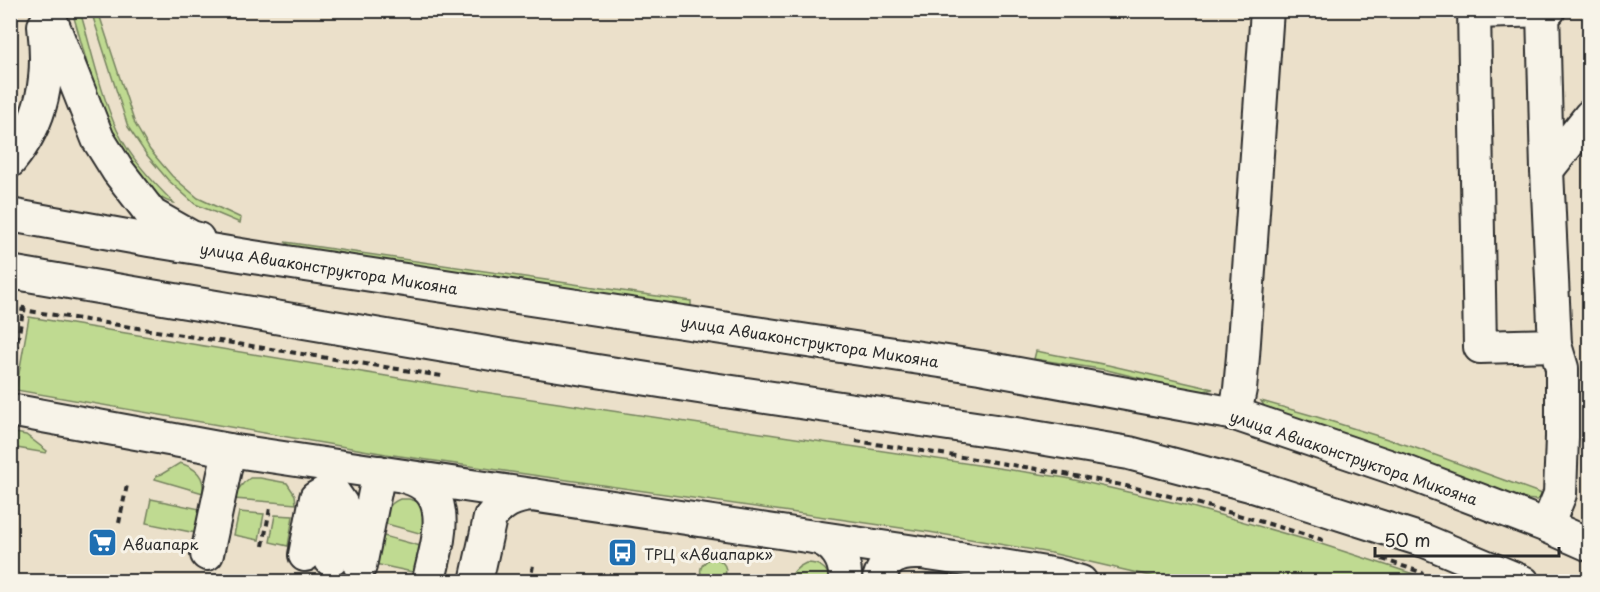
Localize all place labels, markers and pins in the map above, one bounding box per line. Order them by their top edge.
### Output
supermarket icon: Авиапарк [86,527,118,559]
place label: Авиапарк [123,532,198,555]
bus stop icon: ТРЦ «Авиапарк» [607,537,639,569]
place label: ТРЦ «Авиапарк» [644,542,773,565]

